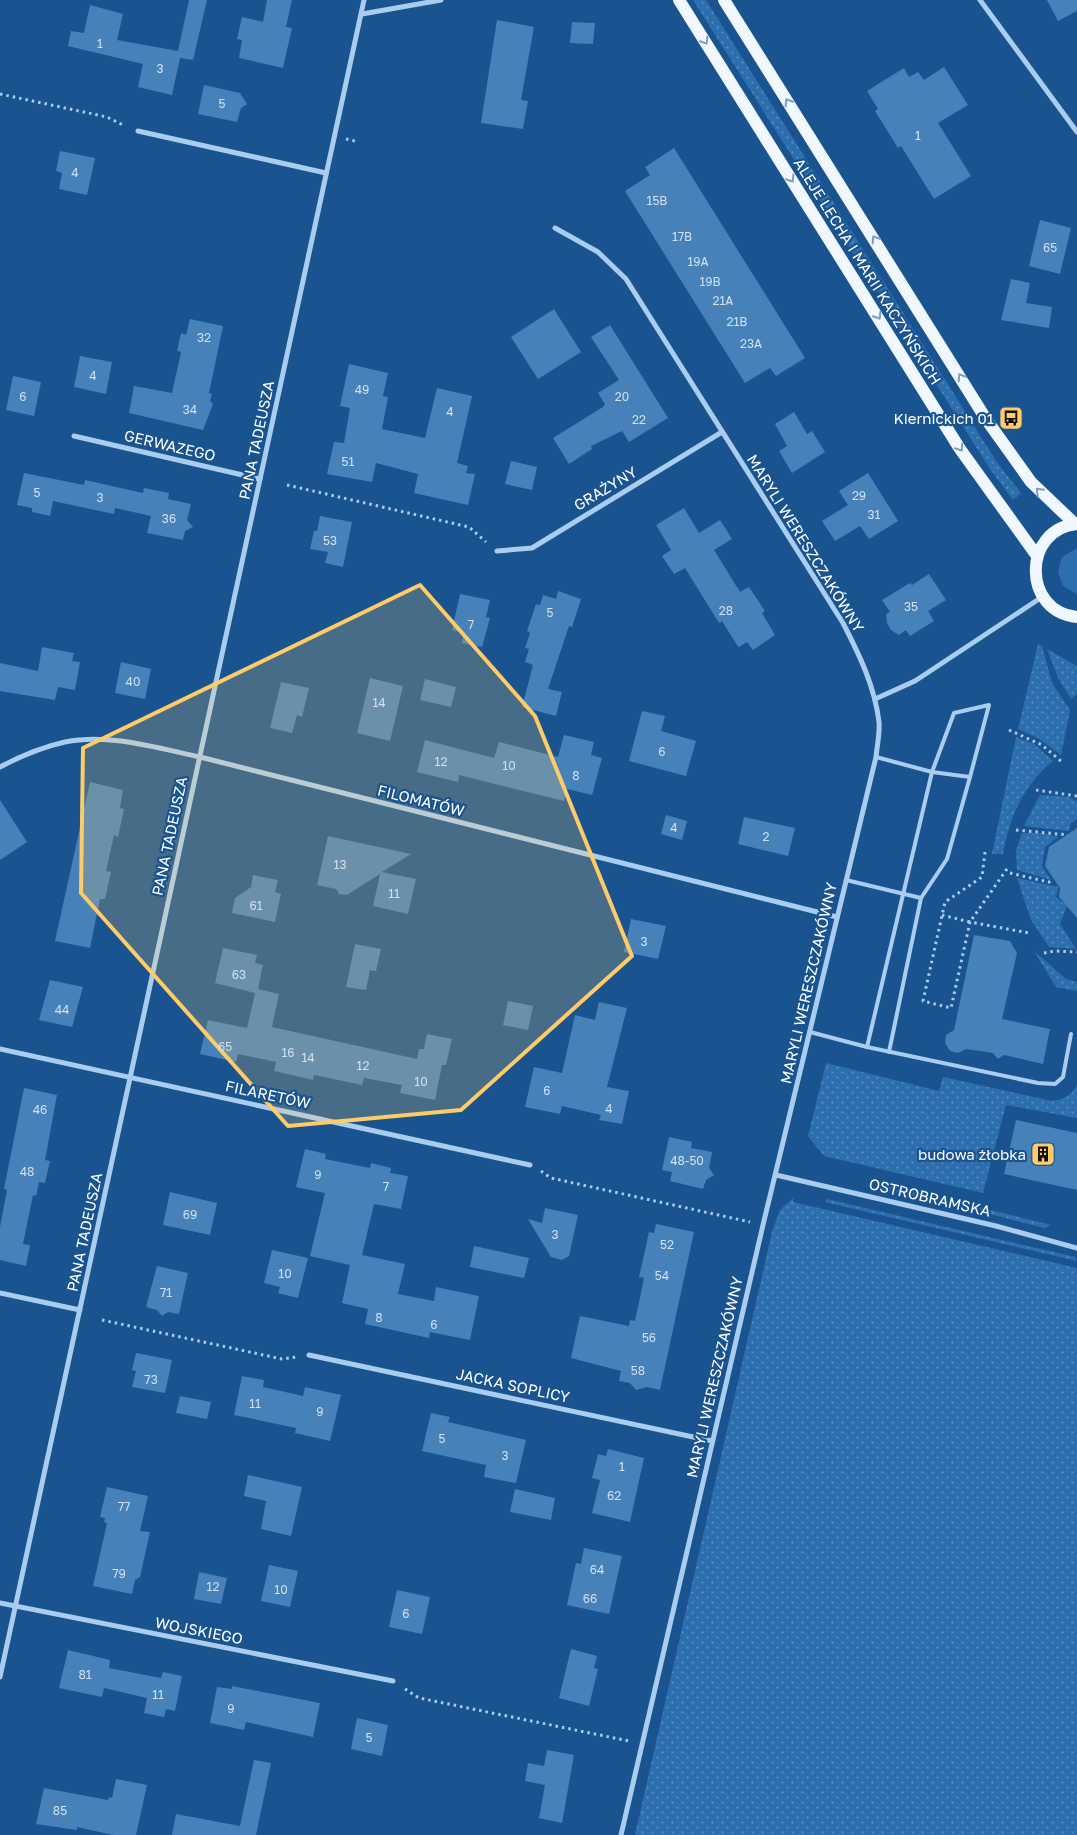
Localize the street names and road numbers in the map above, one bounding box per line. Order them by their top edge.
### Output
street label: ALEJE LECHA I MARII KACZYŃSKICH [791,155,945,387]
street label: PANA TADEUSZA [235,379,277,501]
street label: GERWAZEGO [123,426,217,464]
street label: MARYLI WERESZCZAKÓWNY [744,451,868,635]
street label: GRAŻYNY [570,462,640,514]
street label: PANA TADEUSZA [148,775,190,897]
street label: FILOMATÓW [376,781,466,819]
street label: MARYLI WERESZCZAKÓWNY [776,880,840,1085]
street label: FILARETÓW [224,1076,312,1112]
street label: PANA TADEUSZA [63,1171,105,1293]
street label: OSTROBRAMSKA [867,1174,993,1220]
street label: MARYLI WERESZCZAKÓWNY [682,1274,746,1479]
street label: JACKA SOPLICY [455,1364,572,1406]
street label: WOJSKIEGO [154,1613,244,1647]

